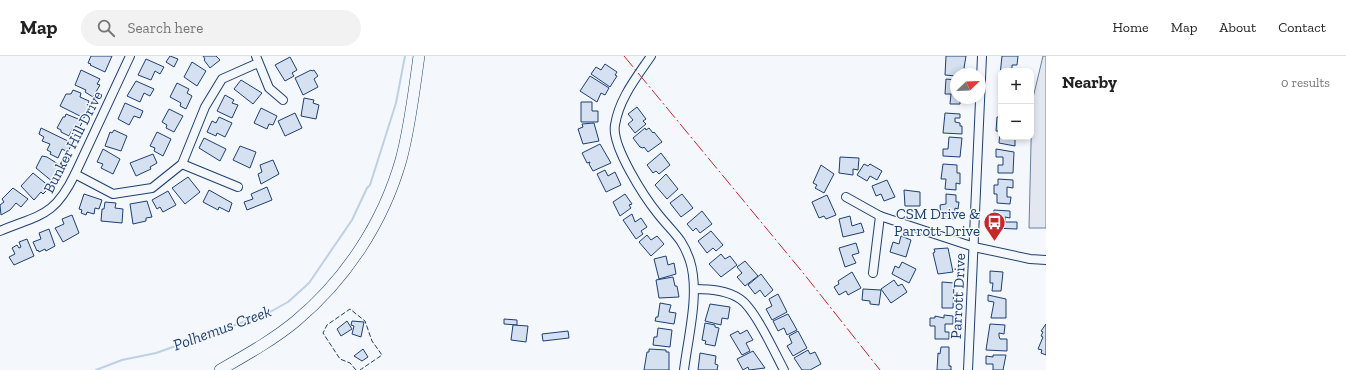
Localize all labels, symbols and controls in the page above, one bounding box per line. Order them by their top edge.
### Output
search box [81,10,361,46]
text: Map [20,16,57,39]
icon: search [95,17,117,39]
text: Search here [127,19,203,37]
text: Home [1113,19,1149,36]
text: Map [1171,19,1197,36]
text: About [1219,19,1256,36]
text: Contact [1278,19,1326,36]
north arrow [950,68,986,104]
map controls [998,68,1034,140]
button: + [998,68,1034,104]
text: Nearby [1062,72,1117,92]
text: 0 results [1281,75,1330,90]
street label: Bunker Hill Drive [39,88,107,196]
button: − [998,104,1034,140]
place label: CSM Drive & Parrott Drive [894,205,980,240]
bus stop icon: CSM Drive & Parrott Drive [982,210,1008,243]
street label: Parrott Drive [947,253,969,339]
water label: Polhemus Creek [170,301,274,355]

